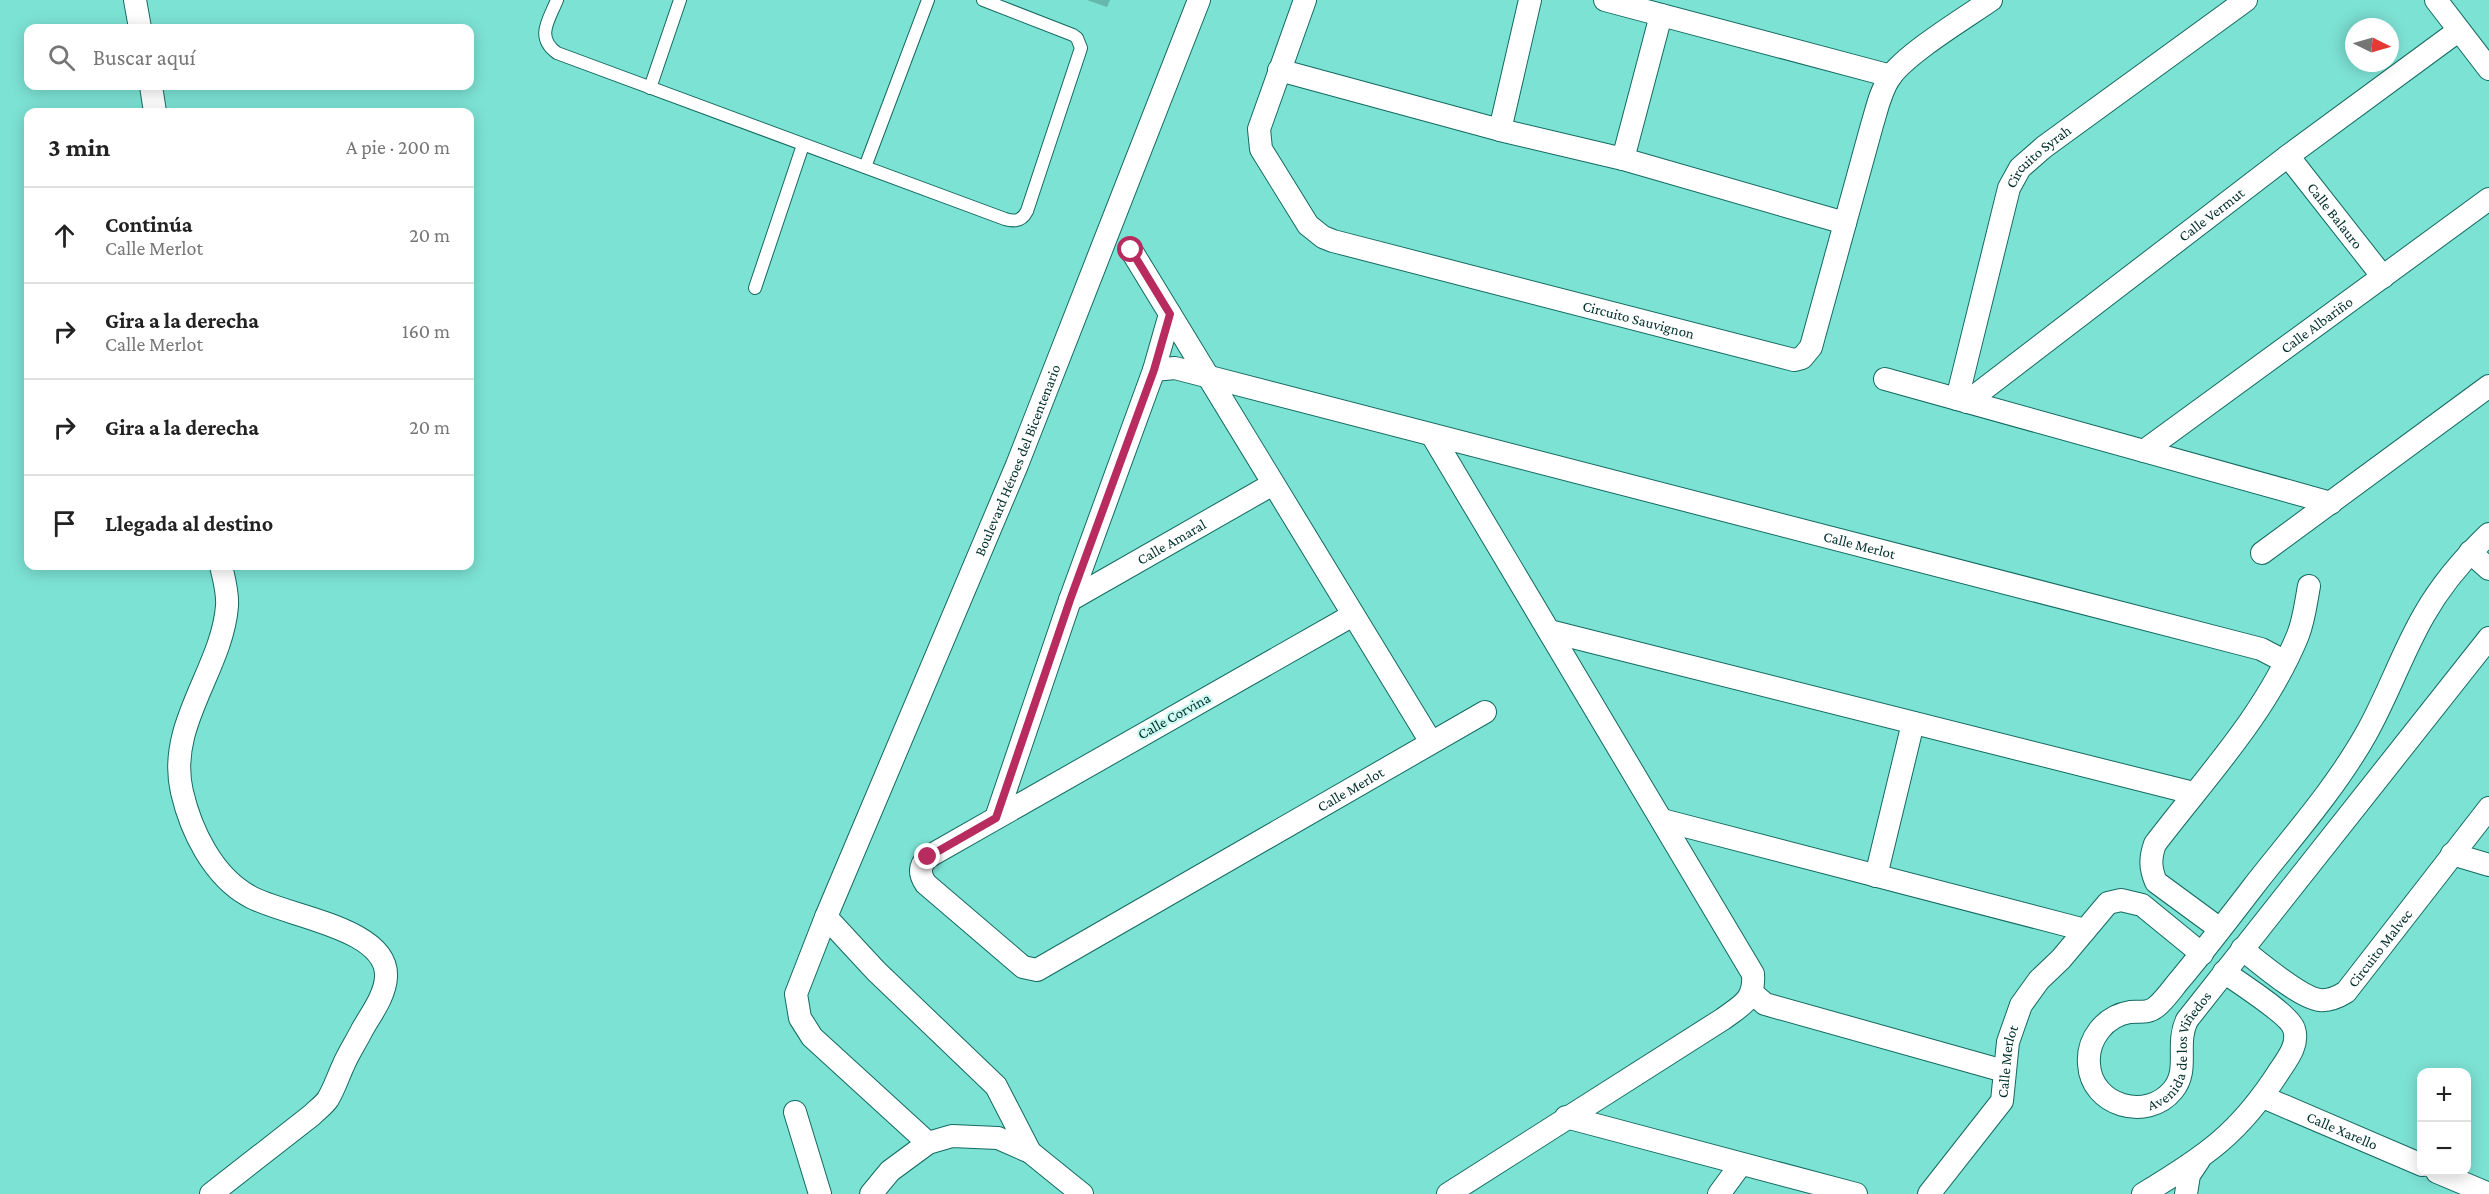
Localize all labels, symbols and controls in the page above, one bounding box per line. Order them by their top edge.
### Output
north arrow [2345,18,2399,72]
search box [24,24,474,90]
icon: search [45,41,78,74]
text: Buscar aquí [93,45,195,70]
street label: Circuito Syrah [2003,122,2074,191]
text: 3 min [48,133,110,162]
text: A pie · 200 m [346,136,450,158]
street label: Calle Balauro [2304,180,2366,252]
street label: Calle Vermut [2176,184,2248,245]
text: Continúa [105,212,192,237]
icon: ahead [48,219,81,252]
text: 20 m [409,224,450,246]
route start [1117,236,1143,262]
text: Calle Merlot [105,237,203,259]
street label: Calle Albariño [2278,293,2356,356]
street label: Circuito Sauvignon [1581,298,1696,342]
text: Gira a la derecha [105,308,259,333]
icon: right [48,315,81,348]
text: 160 m [402,320,450,342]
text: Calle Merlot [105,333,203,355]
street label: Boulevard Héroes del Bicentenario [972,362,1064,558]
icon: right [48,411,81,444]
text: Gira a la derecha [105,415,259,440]
text: 20 m [409,416,450,438]
icon: arrive [48,507,81,540]
text: Llegada al destino [105,511,273,536]
street label: Calle Amaral [1134,516,1209,568]
street label: Calle Merlot [1822,528,1898,562]
street label: Calle Corvina [1135,689,1213,742]
street label: Calle Merlot [1315,764,1387,815]
route end [914,843,940,869]
street label: Circuito Malvec [2345,906,2416,990]
street label: Avenida de los Viñedos [2146,988,2215,1113]
street label: Calle Merlot [1994,1022,2022,1099]
map controls [2417,1068,2471,1176]
button: + [2417,1068,2471,1122]
street label: Calle Xarello [2304,1109,2380,1153]
button: − [2417,1122,2471,1176]

